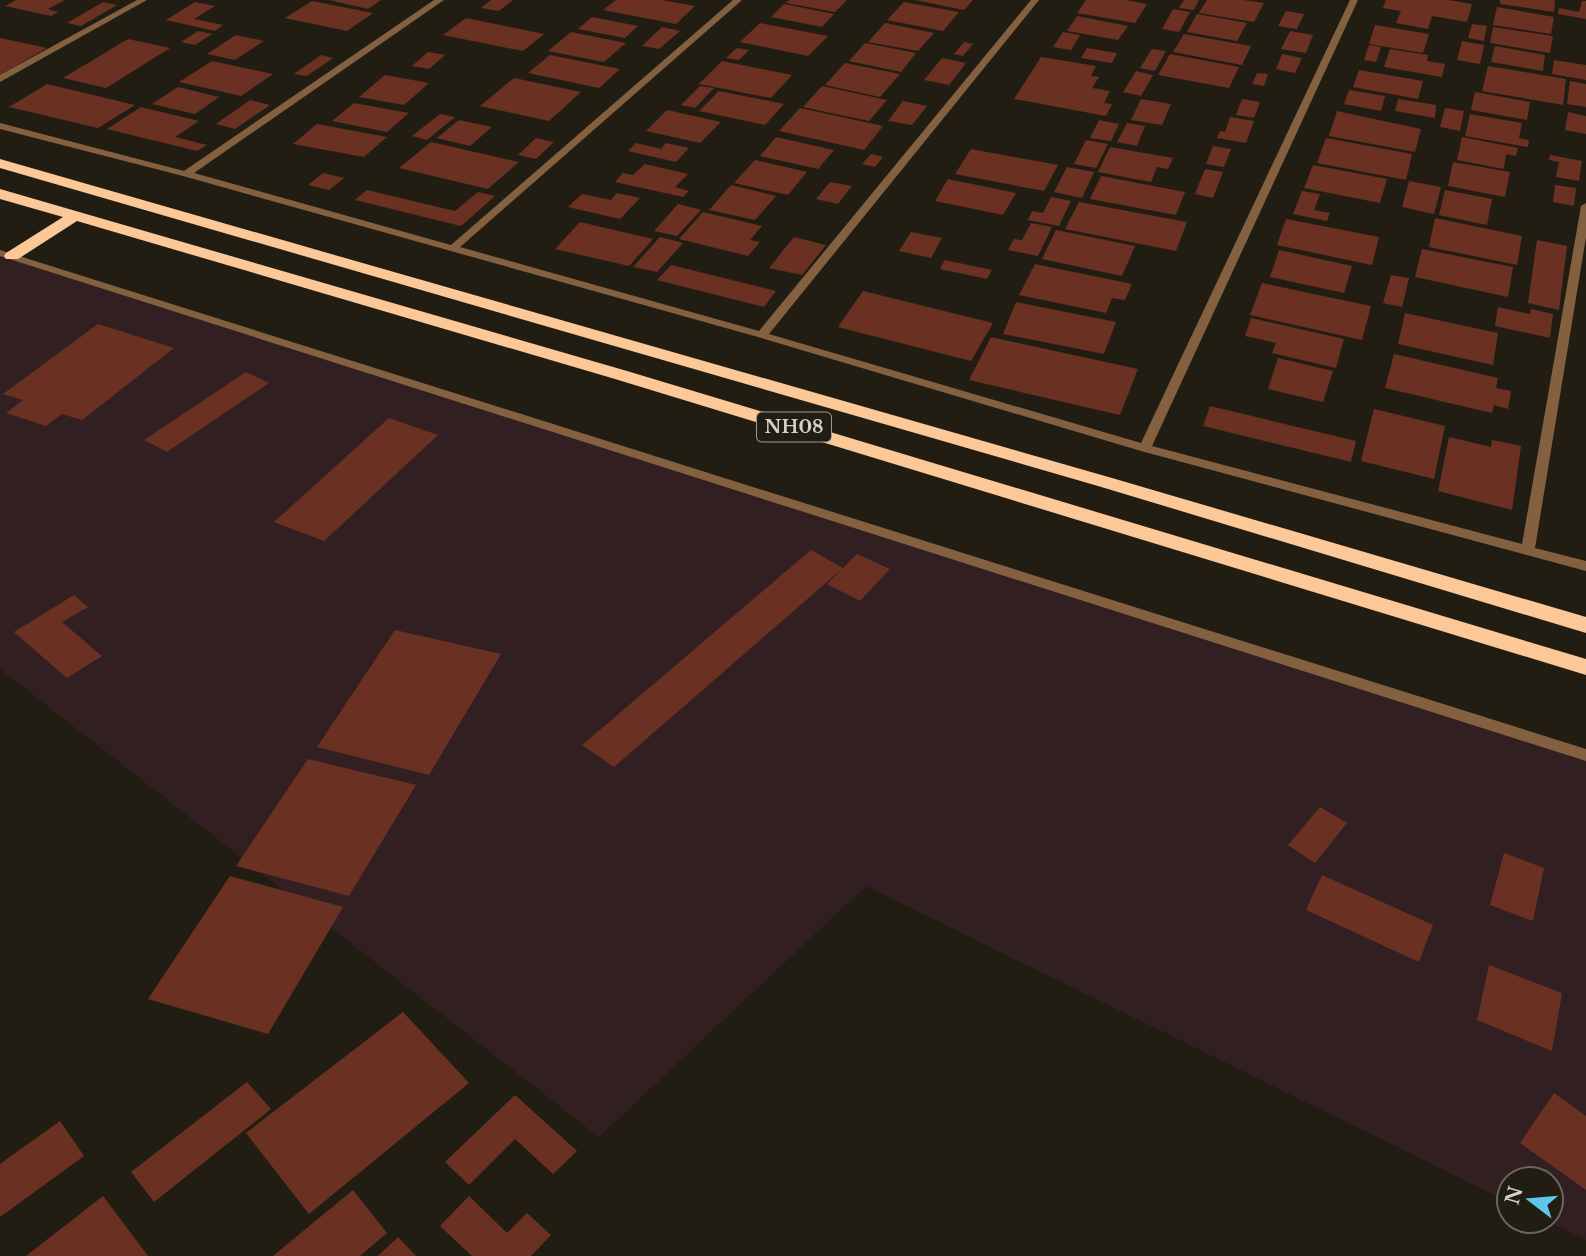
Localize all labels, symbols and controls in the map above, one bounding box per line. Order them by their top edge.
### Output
road number: NH08 [757,412,831,442]
north arrow [1495,1165,1565,1235]
text: N [1501,1184,1528,1207]

